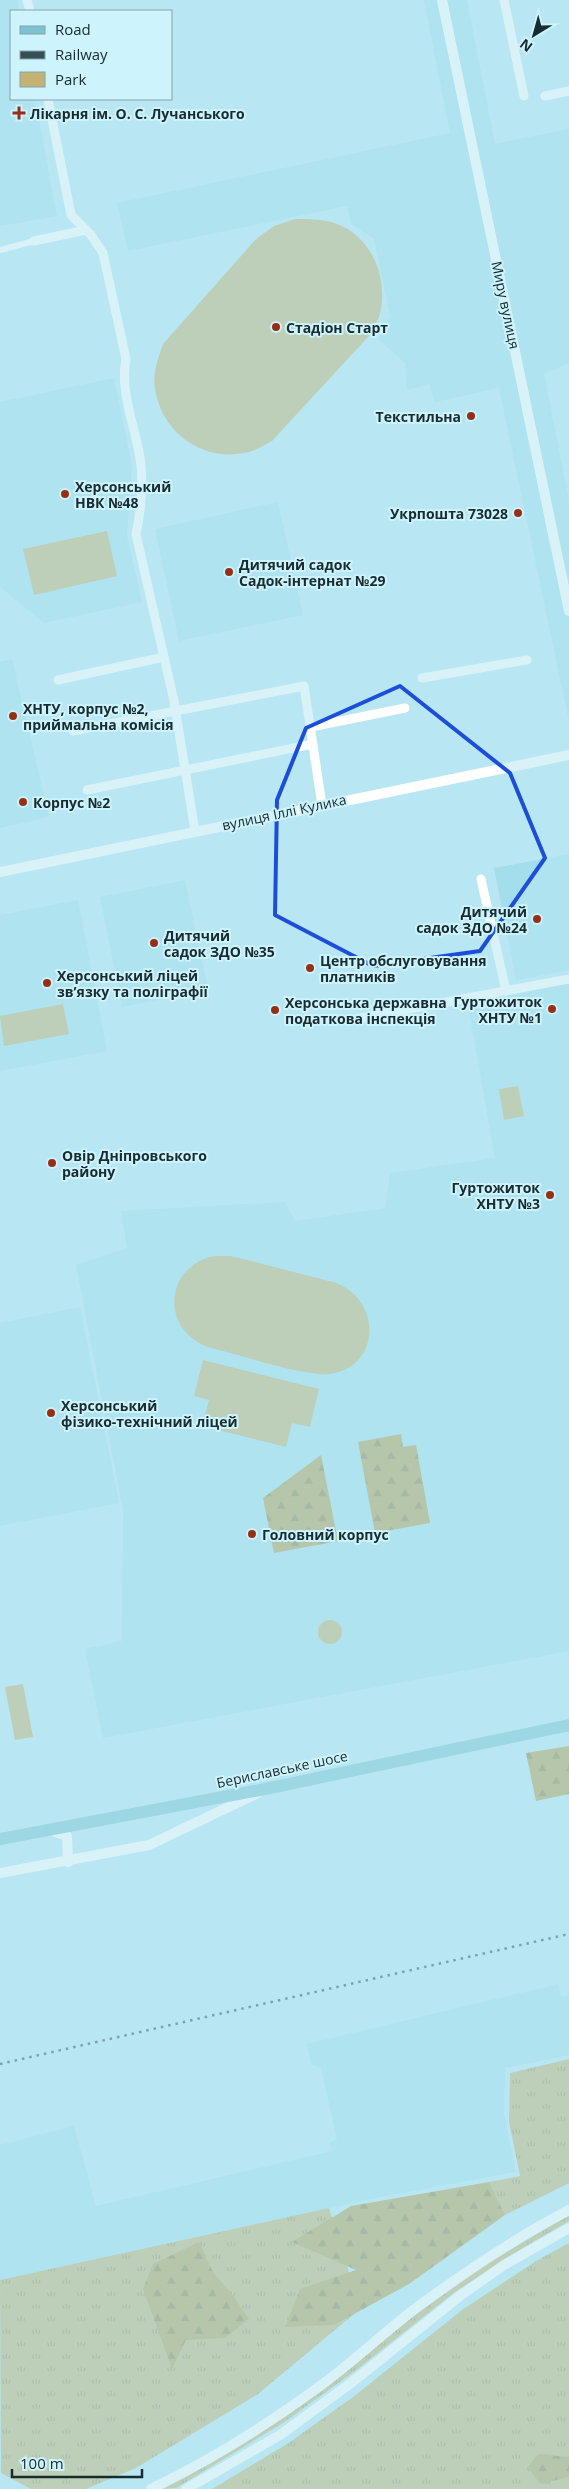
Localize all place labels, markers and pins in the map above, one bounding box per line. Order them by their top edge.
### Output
place label: Лікарня ім. О. С. Лучанського [30,104,245,123]
marker: Лікарня ім. О. С. Лучанського [12,106,26,120]
place label: Стадіон Старт [286,318,388,337]
marker: Стадіон Старт [270,321,282,333]
place label: Текстильна [376,407,461,426]
marker: Текстильна [465,410,477,422]
place label: Херсонський НВК №48 [75,477,171,512]
marker: Херсонський НВК №48 [59,488,71,500]
place label: Укрпошта 73028 [390,504,508,523]
marker: Укрпошта 73028 [512,507,524,519]
place label: Дитячий садок Садок-інтернат №29 [239,555,385,590]
marker: Дитячий садок Садок-інтернат №29 [223,566,235,578]
place label: ХНТУ, корпус №2, приймальна комісія [23,699,174,734]
marker: ХНТУ, корпус №2, приймальна комісія [7,710,19,722]
place label: Корпус №2 [33,793,110,812]
marker: Корпус №2 [17,796,29,808]
place label: Дитячий садок ЗДО №24 [416,902,527,937]
marker: Дитячий садок ЗДО №24 [531,913,543,925]
place label: Дитячий садок ЗДО №35 [164,926,275,961]
marker: Дитячий садок ЗДО №35 [148,937,160,949]
place label: Центр обслуговування платників [320,951,487,986]
marker: Центр обслуговування платників [304,962,316,974]
place label: Херсонський ліцей зв’язку та поліграфії [57,966,209,1001]
marker: Херсонський ліцей зв’язку та поліграфії [41,977,53,989]
place label: Гуртожиток ХНТУ №1 [454,992,542,1027]
place label: Херсонська державна податкова інспекція [285,993,447,1028]
marker: Гуртожиток ХНТУ №1 [546,1003,558,1015]
marker: Херсонська державна податкова інспекція [269,1004,281,1016]
place label: Овір Дніпровського району [62,1146,207,1181]
marker: Овір Дніпровського району [46,1157,58,1169]
place label: Гуртожиток ХНТУ №3 [452,1178,540,1213]
marker: Гуртожиток ХНТУ №3 [544,1189,556,1201]
place label: Херсонський фізико-технічний ліцей [61,1396,238,1431]
marker: Херсонський фізико-технічний ліцей [45,1407,57,1419]
place label: Головний корпус [262,1525,389,1544]
marker: Головний корпус [246,1528,258,1540]

